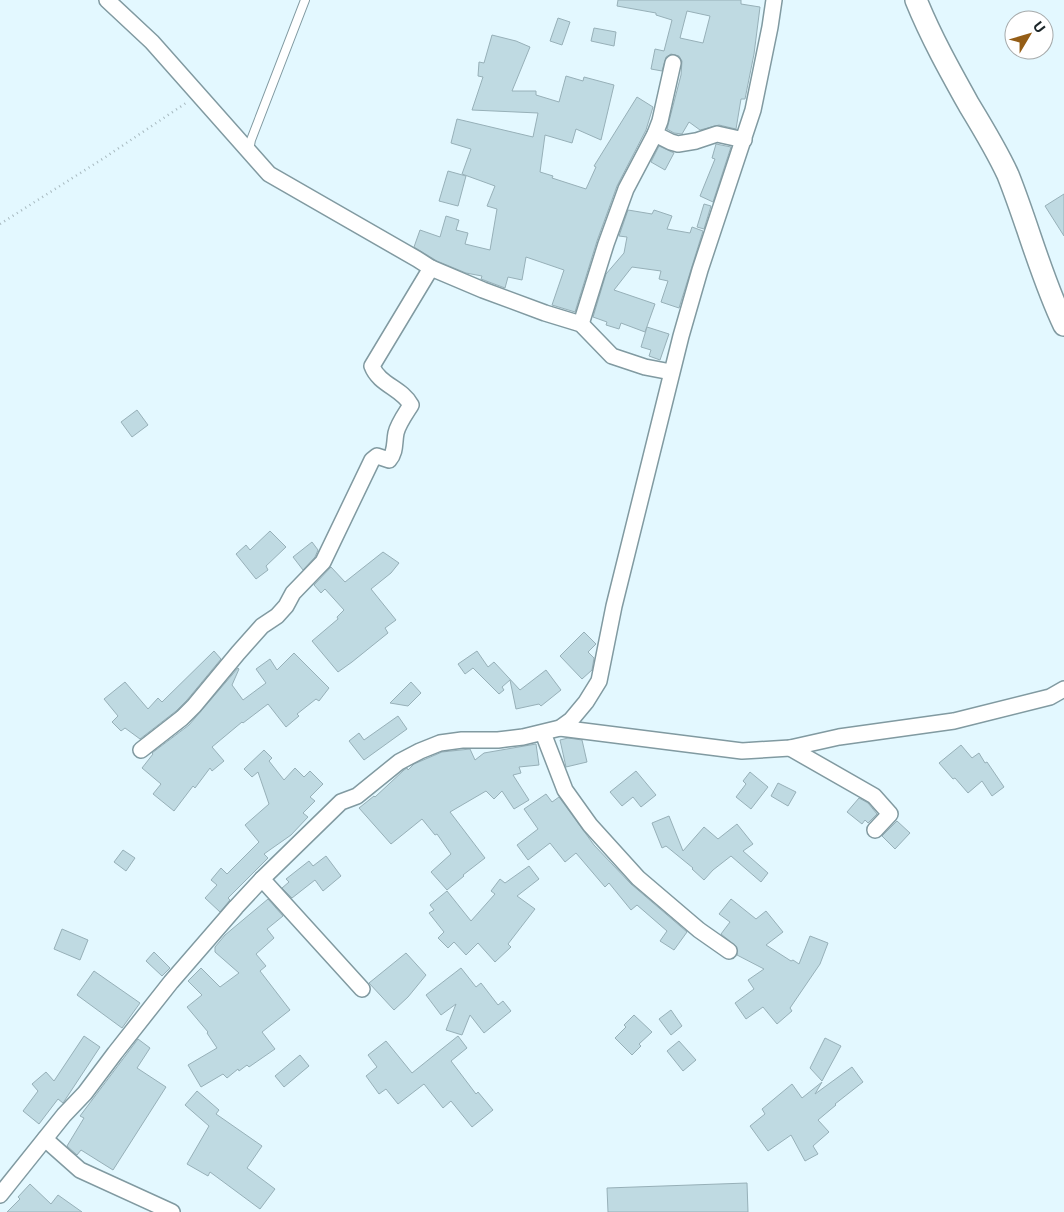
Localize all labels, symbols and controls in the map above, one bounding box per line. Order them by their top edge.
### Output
north arrow [1004,10,1054,60]
text: U [1029,17,1050,37]

